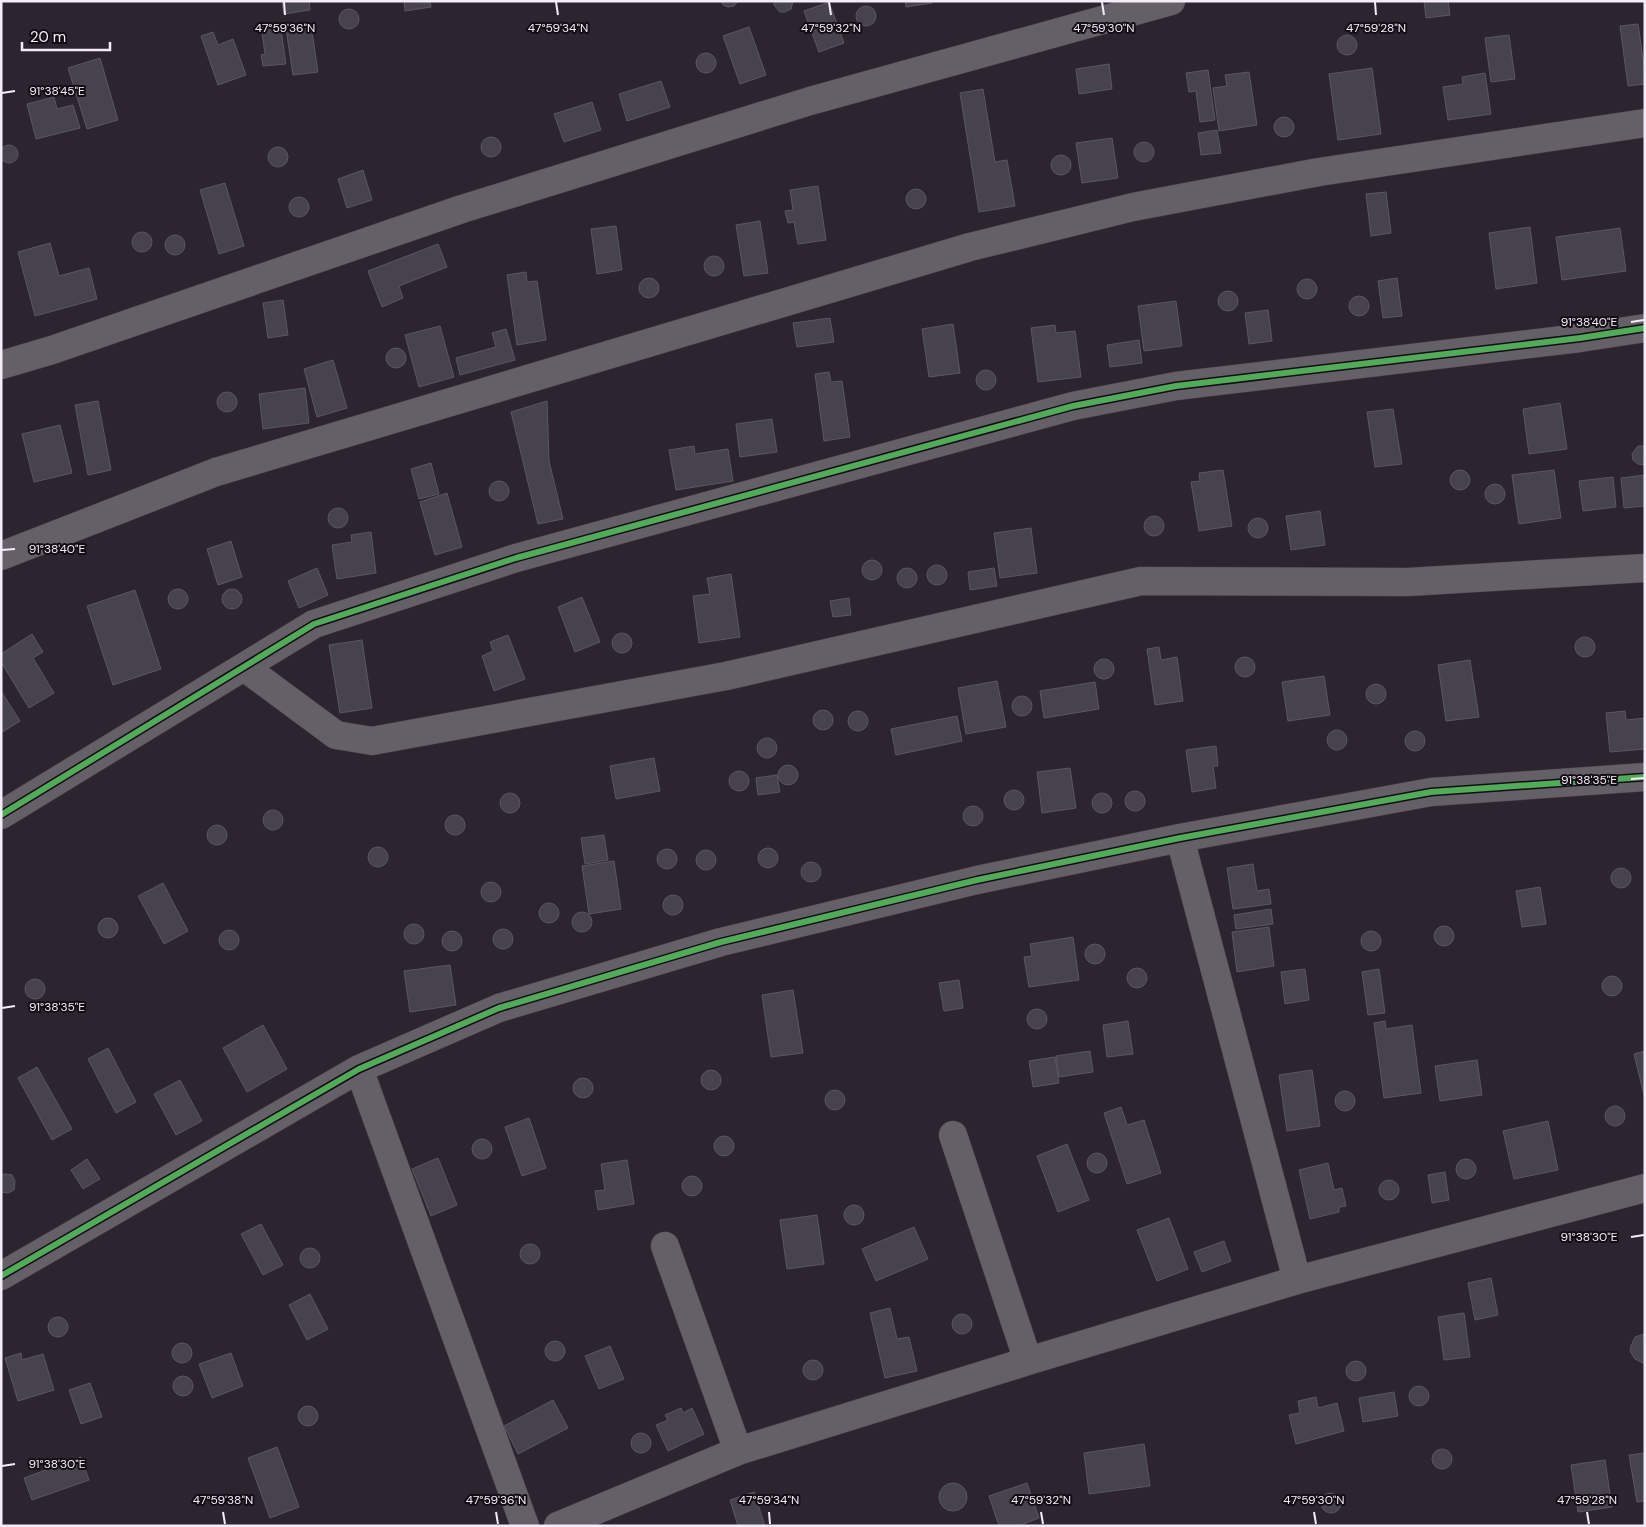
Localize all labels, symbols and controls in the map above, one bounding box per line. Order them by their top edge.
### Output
scale bar [22,20,110,52]
text: 47°59'36"N [255,20,315,36]
text: 47°59'34"N [528,20,588,36]
text: 47°59'32"N [801,20,861,36]
text: 47°59'30"N [1073,20,1135,36]
text: 47°59'28"N [1346,20,1406,36]
text: 20 m [30,27,66,47]
text: 91°38'45"E [29,83,85,99]
text: 91°38'40"E [1561,314,1618,330]
text: 91°38'40"E [29,541,86,557]
text: 91°38'35"E [1561,772,1617,788]
text: 91°38'35"E [29,999,85,1015]
text: 91°38'30"E [1560,1229,1618,1245]
text: 91°38'30"E [28,1456,86,1472]
text: 47°59'38"N [193,1492,253,1508]
text: 47°59'36"N [466,1492,526,1508]
text: 47°59'34"N [739,1492,799,1508]
text: 47°59'32"N [1011,1492,1071,1508]
text: 47°59'30"N [1283,1492,1345,1508]
text: 47°59'28"N [1557,1492,1617,1508]

